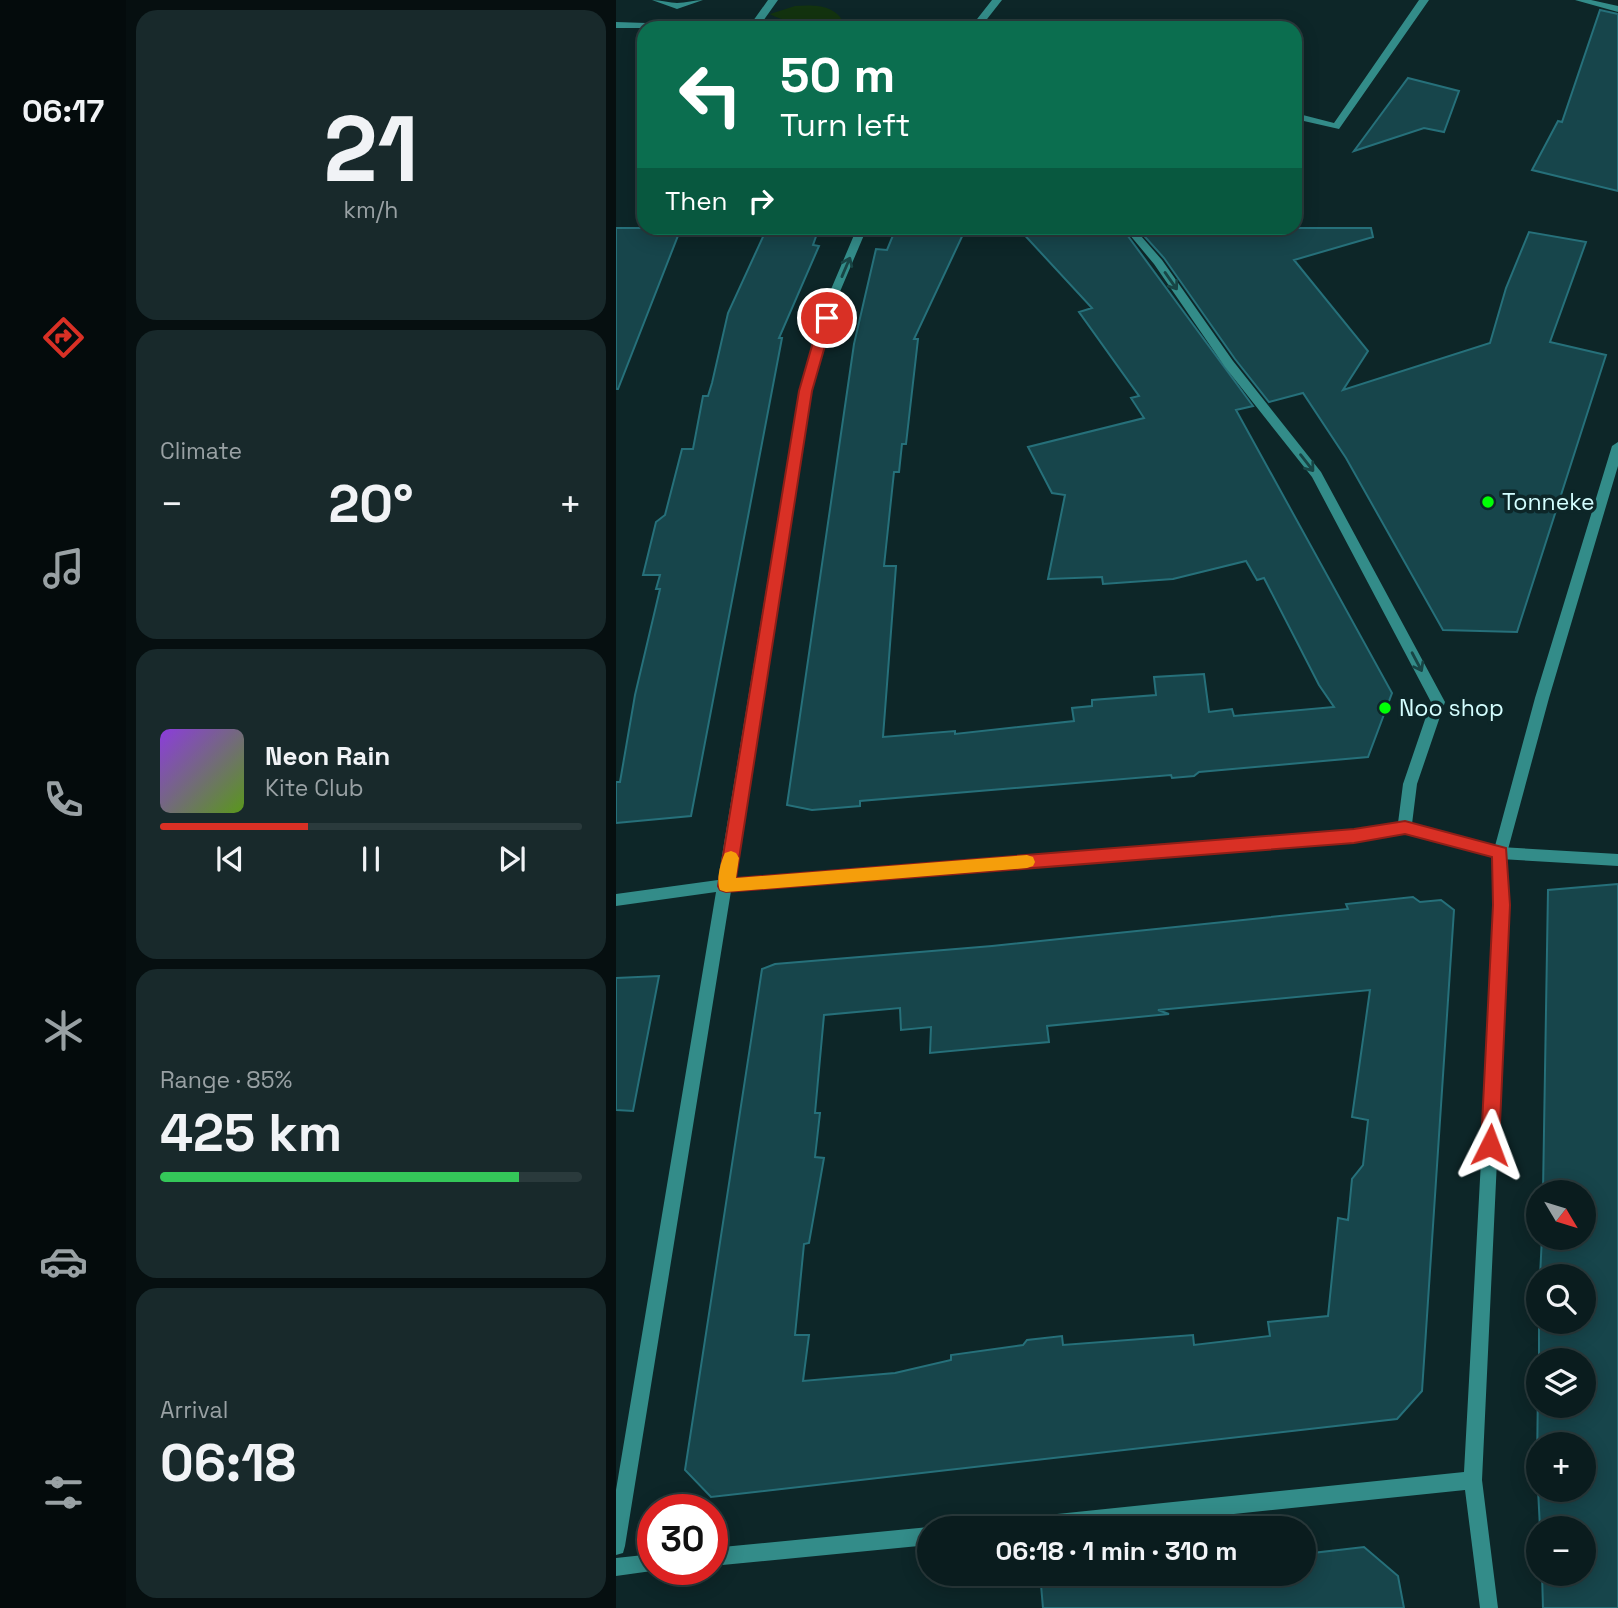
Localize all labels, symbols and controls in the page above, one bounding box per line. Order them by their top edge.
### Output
text: 50 m [780,44,895,106]
icon: left [665,49,756,140]
text: 06:17 [22,91,104,131]
text: 21 [323,91,419,208]
text: Turn left [780,105,910,145]
icon: right [742,182,780,220]
text: Then [665,184,728,218]
text: km/h [344,195,398,225]
one-way arrow [840,256,853,278]
one-way arrow [1164,271,1178,290]
pin [797,288,857,348]
icon: arrive [808,299,846,337]
icon: directions [39,313,88,362]
text: Climate [160,436,242,466]
one-way arrow [1300,453,1315,472]
text: 20° [328,471,414,537]
text: − [160,480,184,528]
text: + [558,480,582,528]
place label: Tonneke [1502,487,1595,517]
marker: Tonneke [1480,494,1496,510]
icon: music [39,544,88,593]
one-way arrow [1410,651,1424,672]
place label: Noo shop [1399,693,1504,723]
marker: Noo shop [1377,700,1393,716]
text: Neon Rain [265,739,390,773]
text: Kite Club [265,773,364,803]
icon: phone [39,775,88,824]
icon: previous [211,840,249,878]
icon: pause [352,840,390,878]
icon: next [493,840,531,878]
icon: climate [39,1006,88,1055]
text: Range · 85% [160,1065,292,1095]
text: 425 km [160,1100,342,1166]
position arrow [1453,1108,1527,1182]
north arrow [1526,1180,1596,1250]
map controls [1526,1180,1596,1586]
icon: car [39,1237,88,1286]
button: search [1526,1264,1596,1334]
button: layers [1526,1348,1596,1418]
text: Arrival [160,1395,228,1425]
text: 06:18 [160,1430,296,1496]
button: + [1526,1432,1596,1502]
icon: filters [39,1468,88,1517]
speed limit sign: 30 [637,1494,728,1585]
button: − [1526,1516,1596,1586]
text: 06:18 · 1 min · 310 m [995,1534,1238,1568]

